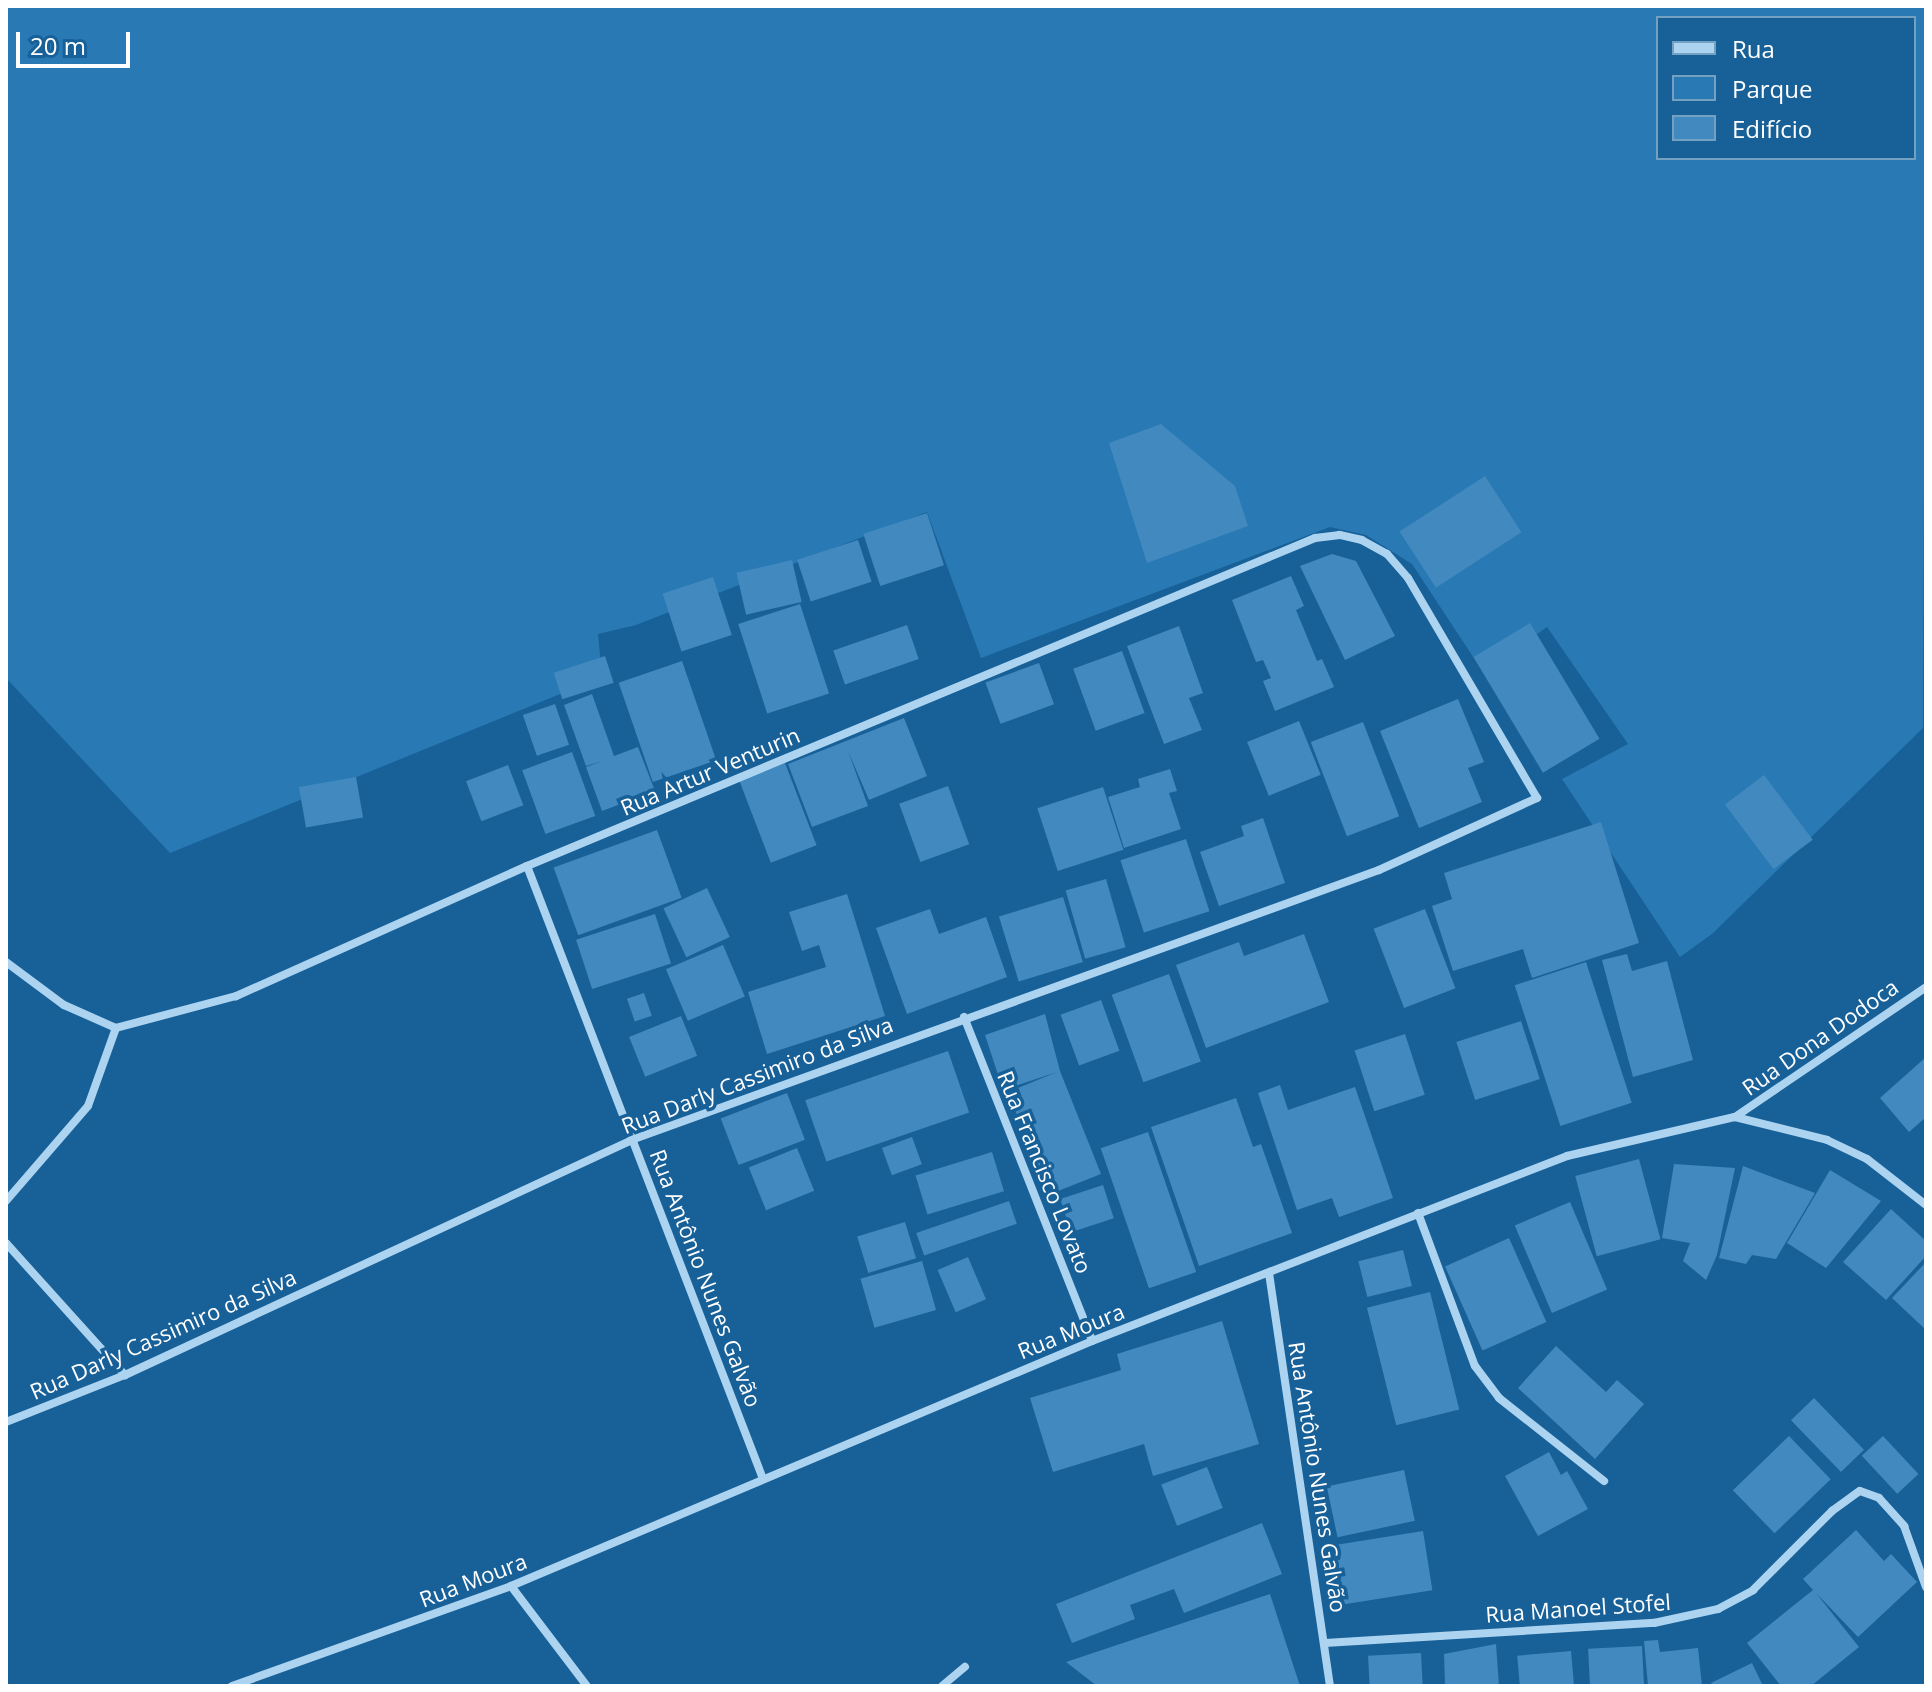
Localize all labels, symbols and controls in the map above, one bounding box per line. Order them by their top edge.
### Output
scale bar [20,16,134,66]
legend [1656,16,1916,160]
text: 20 m [30,29,86,62]
text: Rua [1732,32,1775,65]
text: Parque [1732,72,1812,105]
text: Edifício [1732,112,1812,145]
street label: Rua Artur Venturin [616,721,804,821]
street label: Rua Dona Dodoca [1737,973,1903,1101]
street label: Rua Darly Cassimiro da Silva [617,1011,897,1139]
street label: Rua Francisco Lovato [992,1067,1098,1277]
street label: Rua Antônio Nunes Galvão [645,1145,767,1411]
street label: Rua Darly Cassimiro da Silva [26,1263,300,1405]
street label: Rua Moura [1014,1298,1128,1364]
street label: Rua Antônio Nunes Galvão [1284,1340,1352,1614]
street label: Rua Moura [416,1547,530,1613]
street label: Rua Manoel Stofel [1484,1588,1672,1628]

